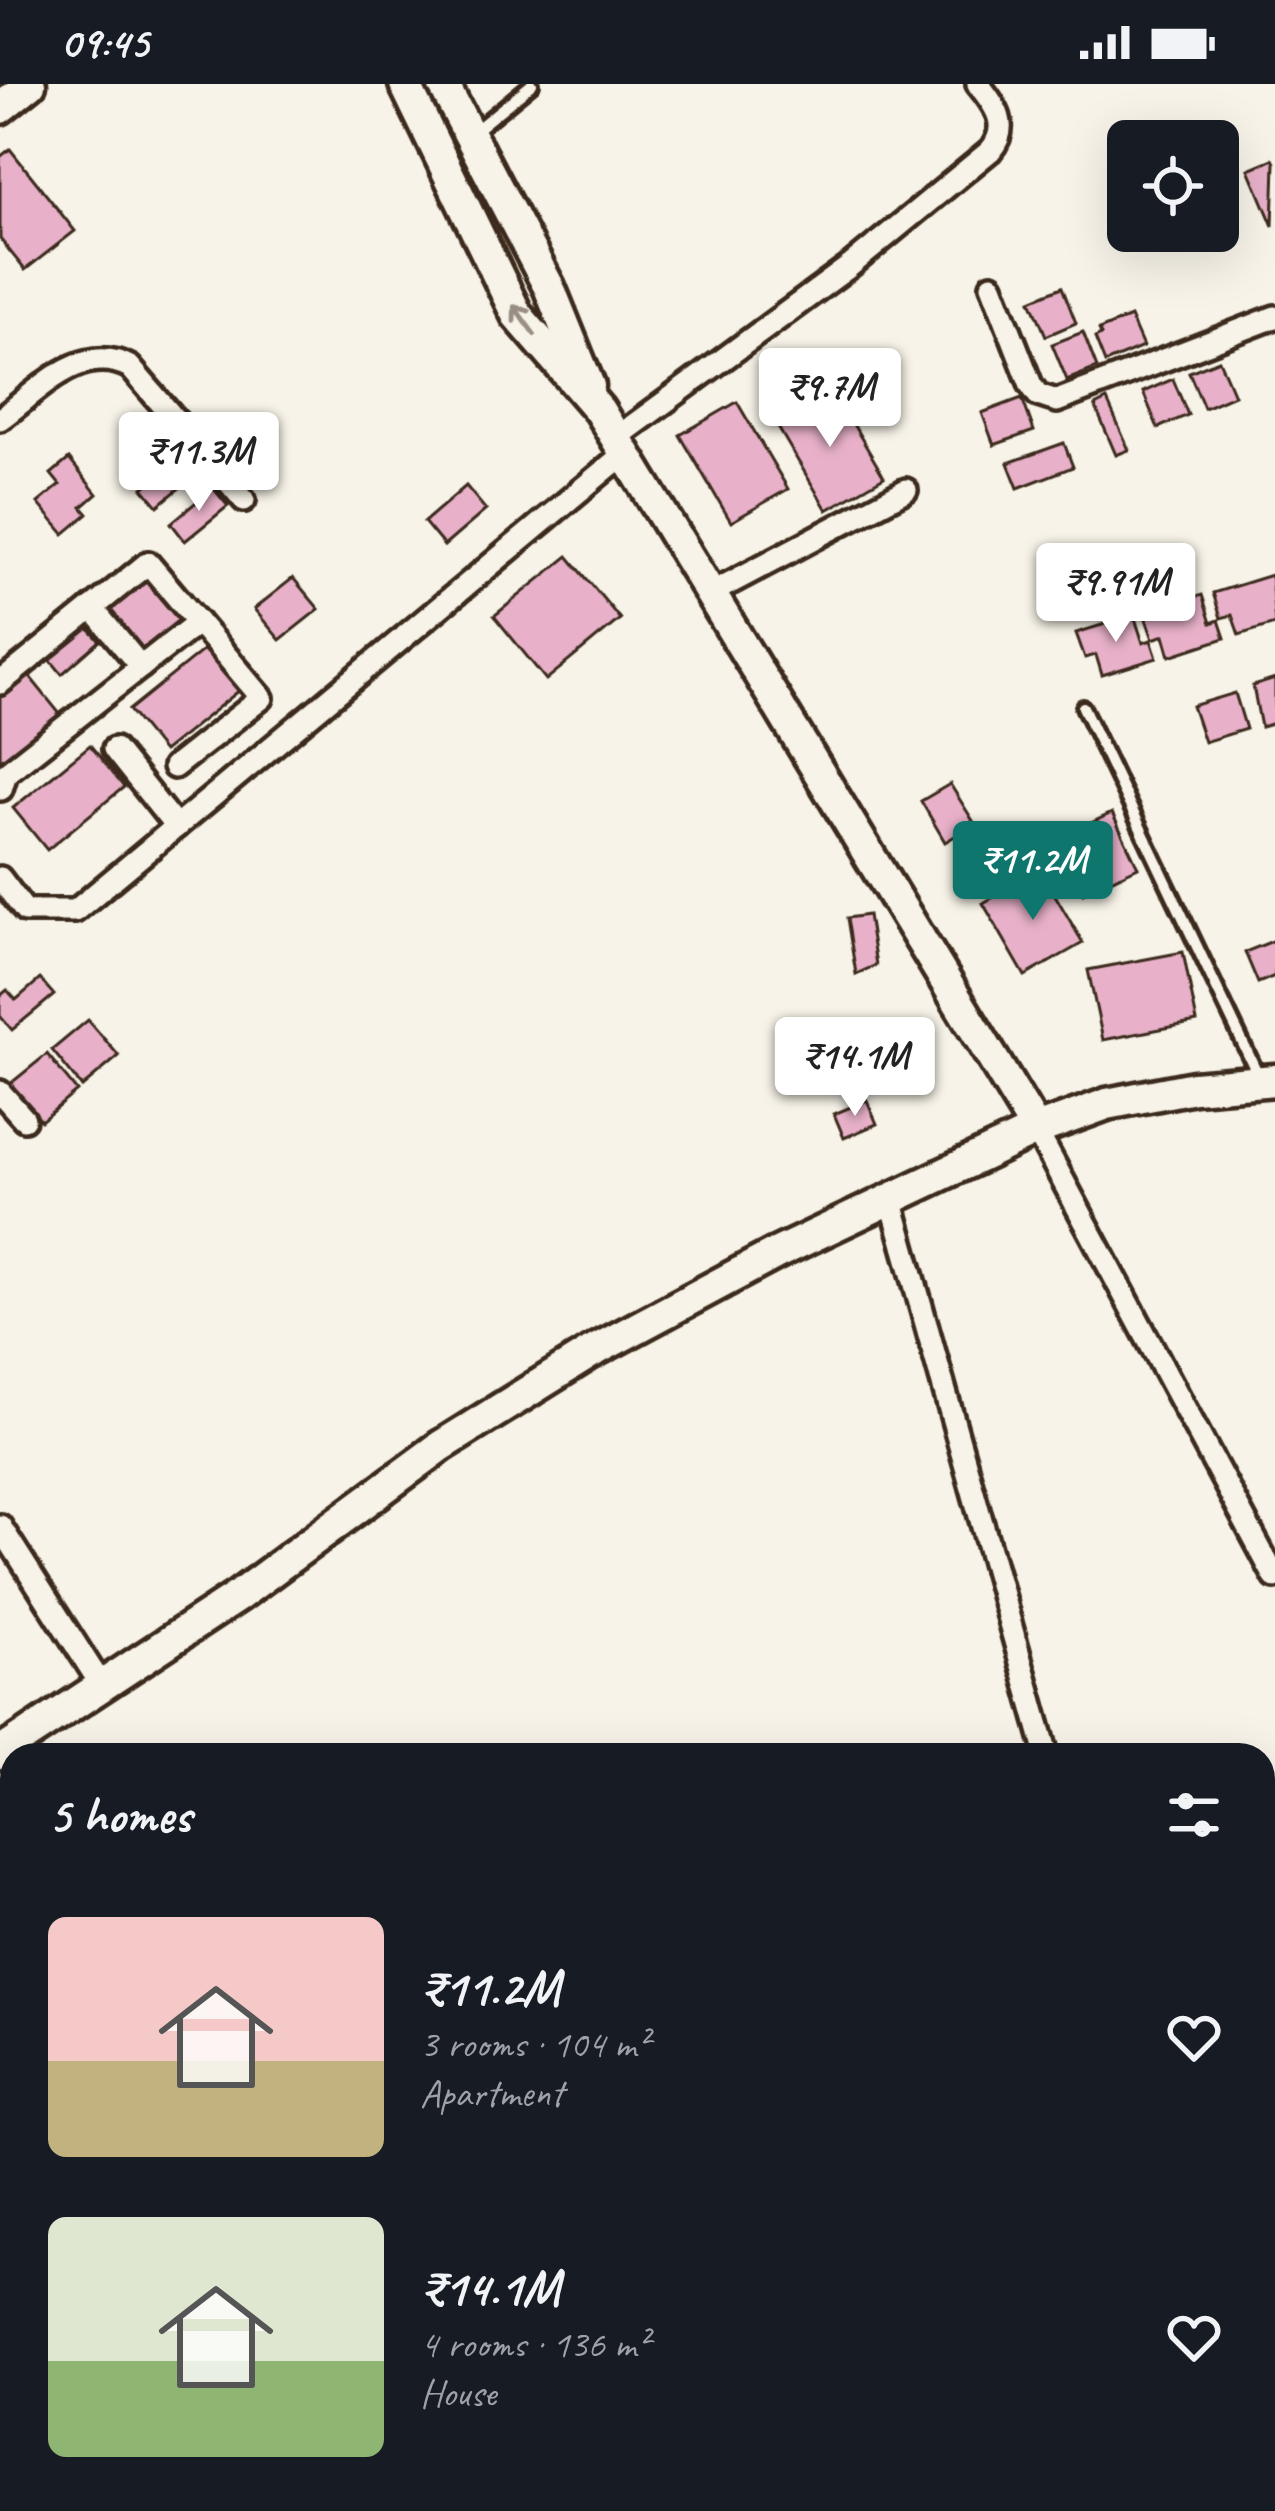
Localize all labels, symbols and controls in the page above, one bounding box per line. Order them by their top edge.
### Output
text: 09:45 [60,14,149,71]
map controls [1107,120,1239,252]
button: locate [1107,120,1239,252]
one-way arrow [511,305,537,337]
pin: ₹9.7M [746,348,914,450]
text: ₹9.7M [786,362,874,411]
pin: ₹11.3M [101,412,297,514]
text: ₹11.3M [146,426,252,475]
pin: ₹9.91M [1018,543,1214,645]
text: ₹9.91M [1063,557,1169,606]
pin: ₹11.2M [935,821,1131,923]
text: ₹11.2M [980,835,1086,884]
pin: ₹14.1M [757,1017,953,1119]
text: ₹14.1M [802,1031,908,1080]
icon: filters [1161,1782,1227,1848]
text: 5 homes [48,1783,191,1847]
text: ₹11.2M [420,1956,559,2020]
icon: home [144,1965,288,2109]
icon: heart [1161,2004,1227,2070]
text: 3 rooms · 104 m² [420,2020,648,2069]
text: Apartment [420,2069,563,2118]
text: ₹14.1M [420,2256,559,2320]
icon: home [144,2265,288,2409]
icon: heart [1161,2304,1227,2370]
text: 4 rooms · 136 m² [420,2320,648,2369]
text: House [420,2369,496,2418]

